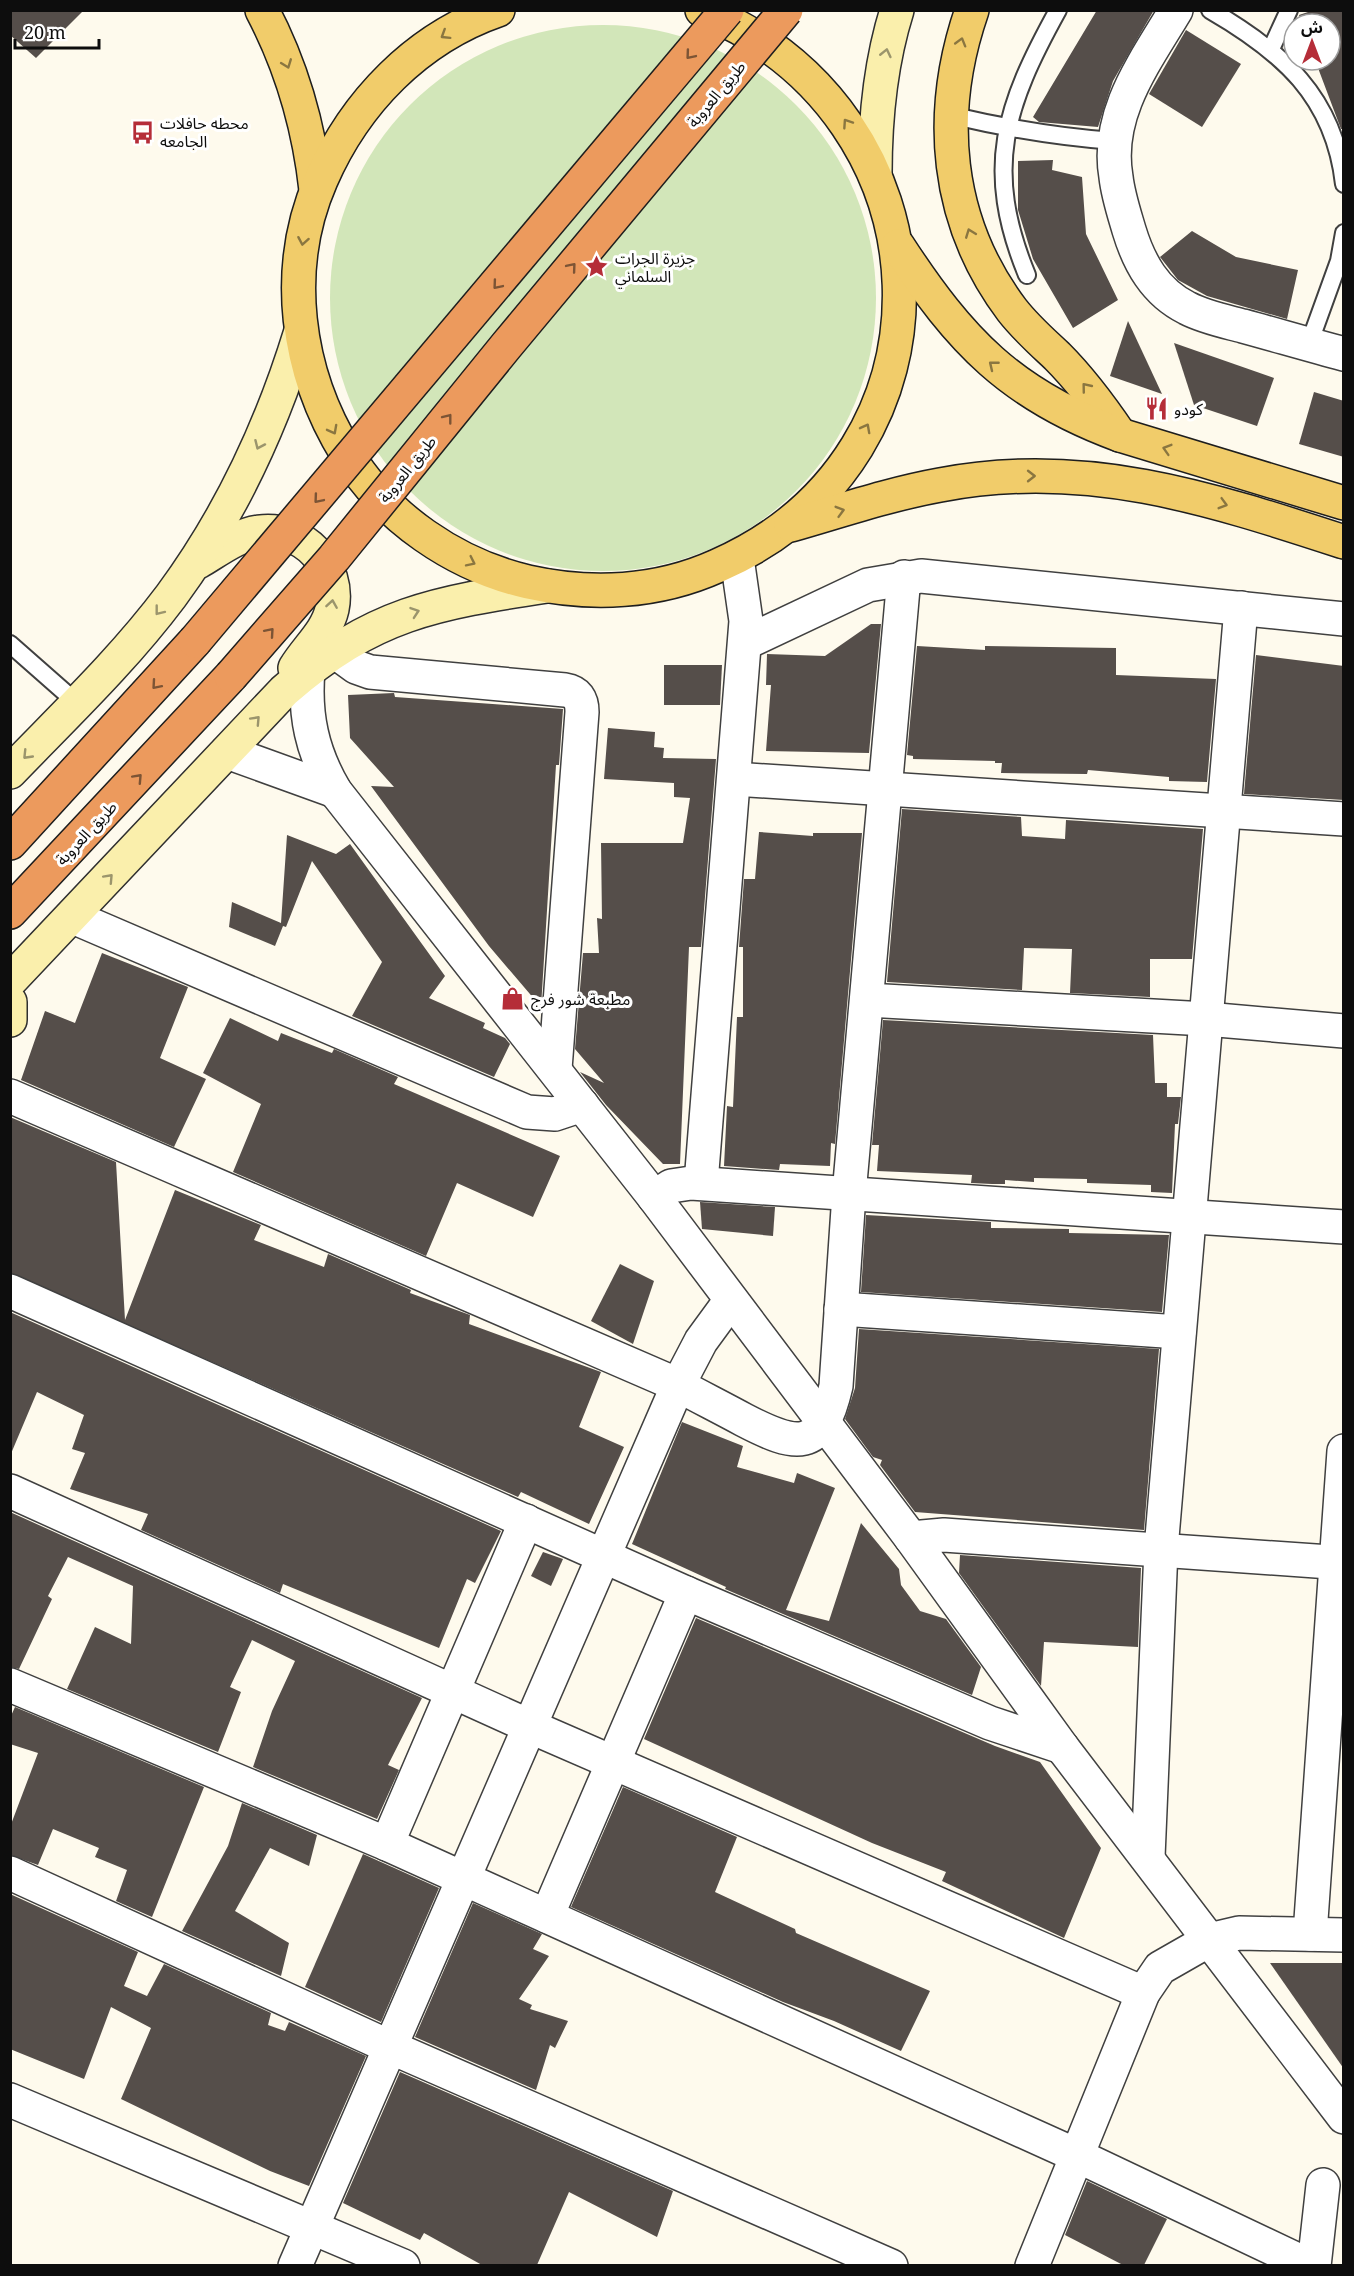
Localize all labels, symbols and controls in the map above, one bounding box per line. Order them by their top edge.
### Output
scale bar [15,12,99,50]
north arrow [1282,12,1342,72]
text: ش [1301,16,1323,38]
text: 20 m [24,20,66,44]
one-way arrow [441,28,451,40]
one-way arrow [954,37,967,47]
one-way arrow [686,48,697,59]
one-way arrow [878,48,891,58]
street label: طريق العروبة [682,56,750,132]
one-way arrow [280,57,292,68]
place label: محطه حافلات الجامعه [160,112,249,152]
bus stop icon: محطه حافلات الجامعه [129,119,155,145]
one-way arrow [843,119,854,130]
one-way arrow [965,228,977,239]
one-way arrow [298,236,310,245]
place label: جزيرة الجرات السلماني [615,247,695,289]
place icon: جزيرة الجرات السلماني [584,254,610,280]
one-way arrow [564,263,575,274]
one-way arrow [493,278,504,289]
one-way arrow [989,361,1000,372]
one-way arrow [1082,383,1093,394]
restaurant icon: كودو [1143,396,1169,422]
place label: كودو [1174,398,1203,420]
one-way arrow [441,414,452,425]
one-way arrow [326,423,337,434]
one-way arrow [859,424,870,434]
street label: طريق العروبة [373,431,441,507]
one-way arrow [254,439,266,450]
one-way arrow [1162,444,1173,456]
one-way arrow [1026,470,1035,482]
one-way arrow [314,492,325,503]
one-way arrow [1217,497,1228,509]
one-way arrow [834,506,845,518]
one-way arrow [465,555,476,566]
one-way arrow [325,599,337,608]
one-way arrow [155,605,166,616]
one-way arrow [409,606,420,619]
one-way arrow [262,628,273,639]
one-way arrow [152,678,163,689]
one-way arrow [249,717,260,727]
one-way arrow [23,748,34,759]
one-way arrow [131,775,142,785]
street label: طريق العروبة [51,796,122,870]
one-way arrow [102,875,113,885]
shop icon: مطبعة شور فرج [500,986,526,1012]
place label: مطبعة شور فرج [531,988,630,1012]

